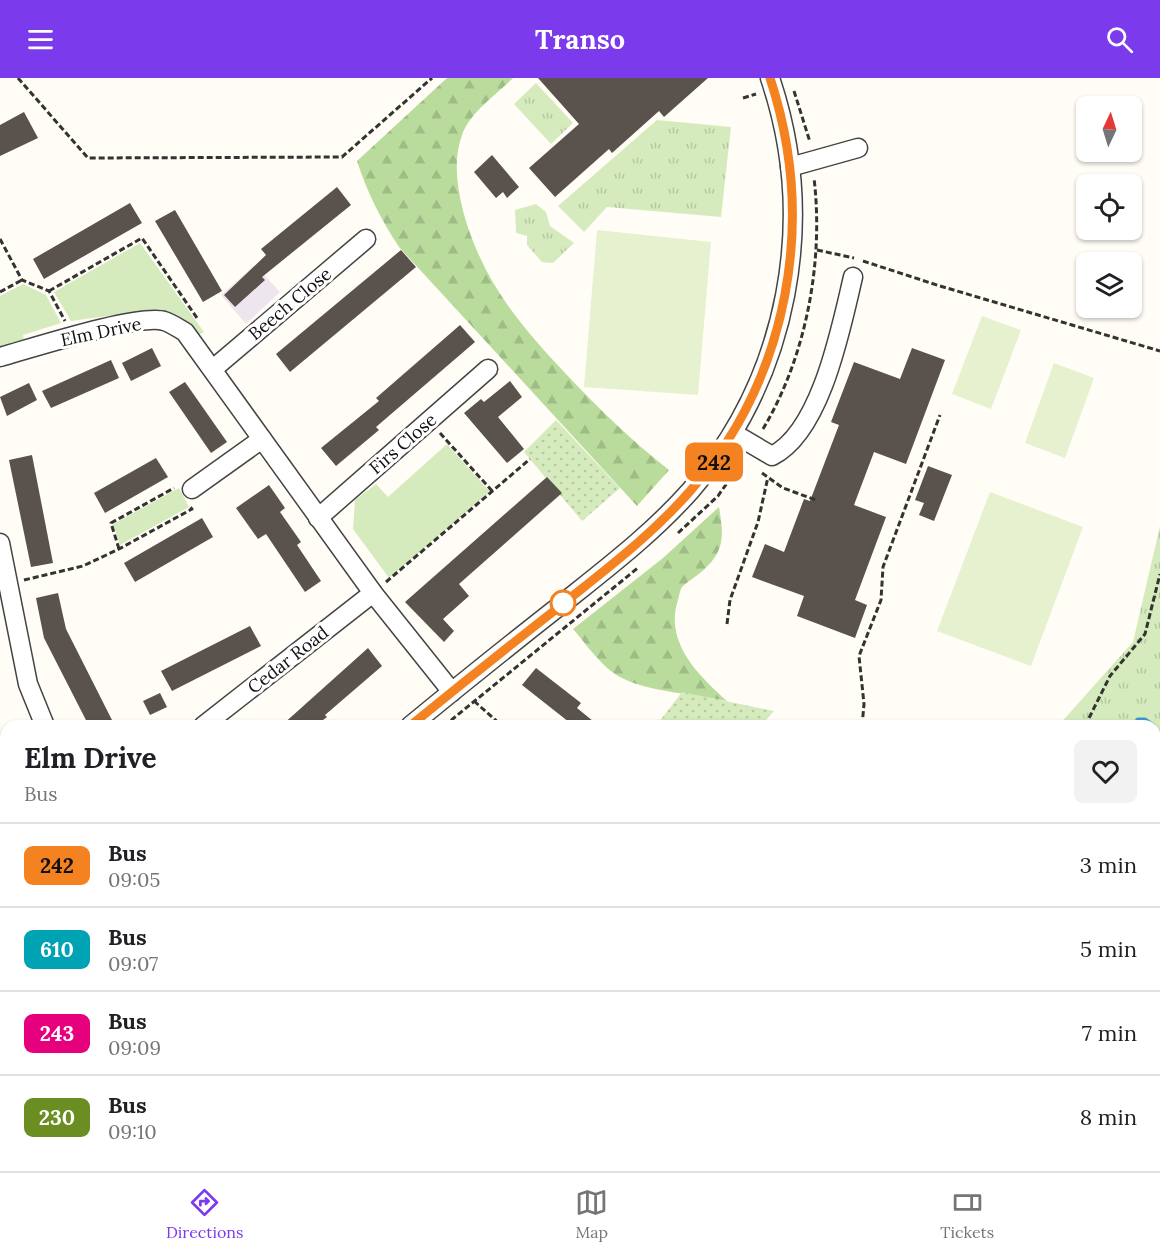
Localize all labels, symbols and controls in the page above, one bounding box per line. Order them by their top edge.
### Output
text: Transo [535,22,625,56]
icon: menu [24,23,57,56]
icon: search [1103,23,1136,56]
north arrow [1076,96,1142,162]
map controls [1076,96,1142,318]
button: locate [1076,174,1142,240]
button: layers [1076,252,1142,318]
street label: Beech Close [243,262,336,345]
street label: Elm Drive [58,312,144,351]
street label: Firs Close [364,408,441,479]
line badge: 242 [680,442,748,482]
text: 242 [697,449,731,476]
unlabelled marker [550,590,576,616]
street label: Cedar Road [243,621,333,698]
text: Elm Drive [24,740,157,776]
button: heart [1074,740,1137,803]
text: Bus [24,781,58,806]
text: Bus [108,839,147,867]
text: 3 min [1080,851,1137,879]
text: 242 [40,852,74,879]
text: 09:05 [108,867,160,892]
text: Bus [108,923,147,951]
text: 5 min [1080,935,1137,963]
text: 610 [40,936,74,963]
text: 09:07 [108,951,158,976]
text: Bus [108,1007,147,1035]
text: 7 min [1082,1019,1137,1047]
text: 243 [40,1020,74,1047]
text: 09:09 [108,1035,161,1060]
text: Bus [108,1091,147,1119]
text: 8 min [1080,1103,1137,1131]
text: 230 [39,1104,75,1131]
text: 09:10 [108,1119,157,1144]
tab: Directions [166,1186,243,1242]
tab: Map [575,1186,608,1242]
tab: Tickets [940,1186,994,1242]

